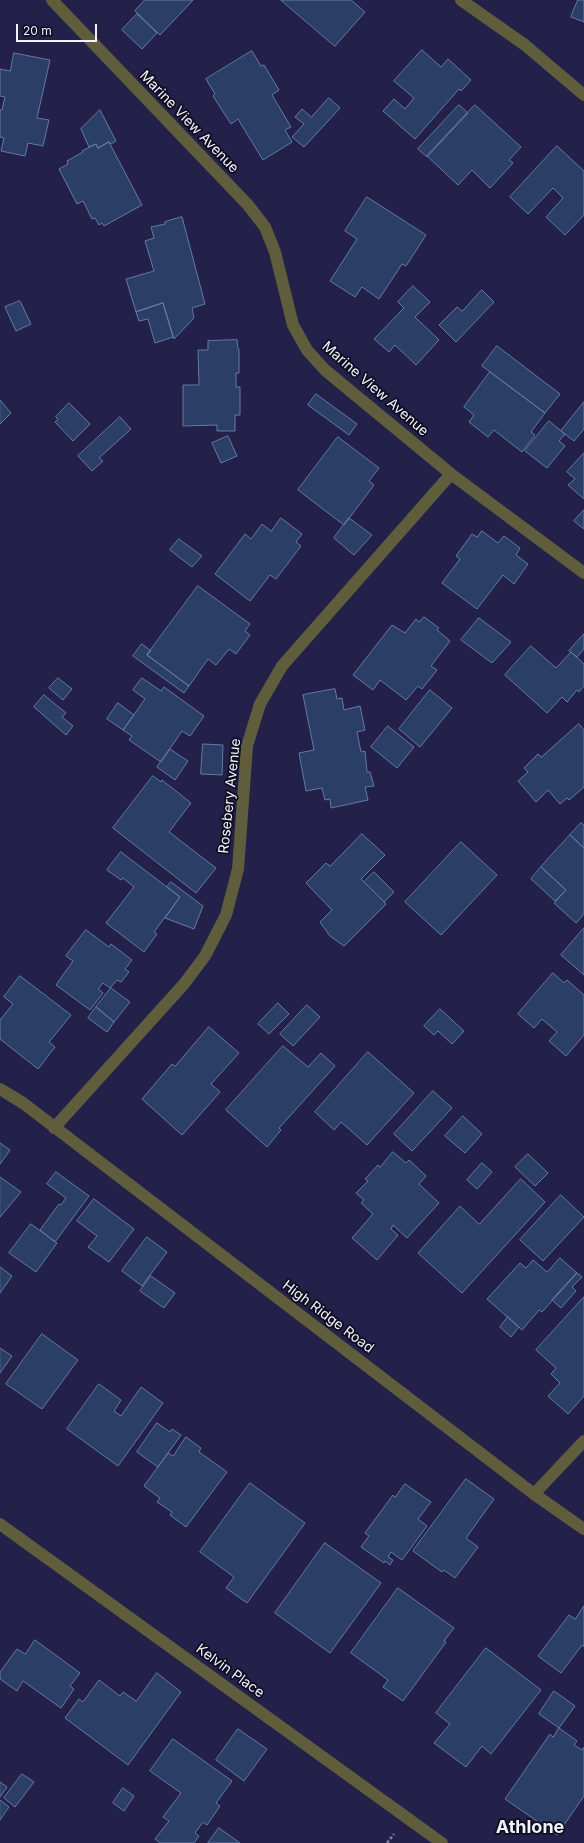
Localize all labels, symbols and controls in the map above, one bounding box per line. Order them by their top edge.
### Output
scale bar [18,16,99,42]
text: 20 m [23,23,52,38]
street label: Marine View Avenue [136,68,242,176]
street label: Marine View Avenue [318,338,432,440]
street label: Rosebery Avenue [216,737,244,855]
street label: High Ridge Road [279,1277,377,1357]
street label: Kelvin Place [193,1641,267,1701]
district label: Athlone [496,1817,564,1839]

